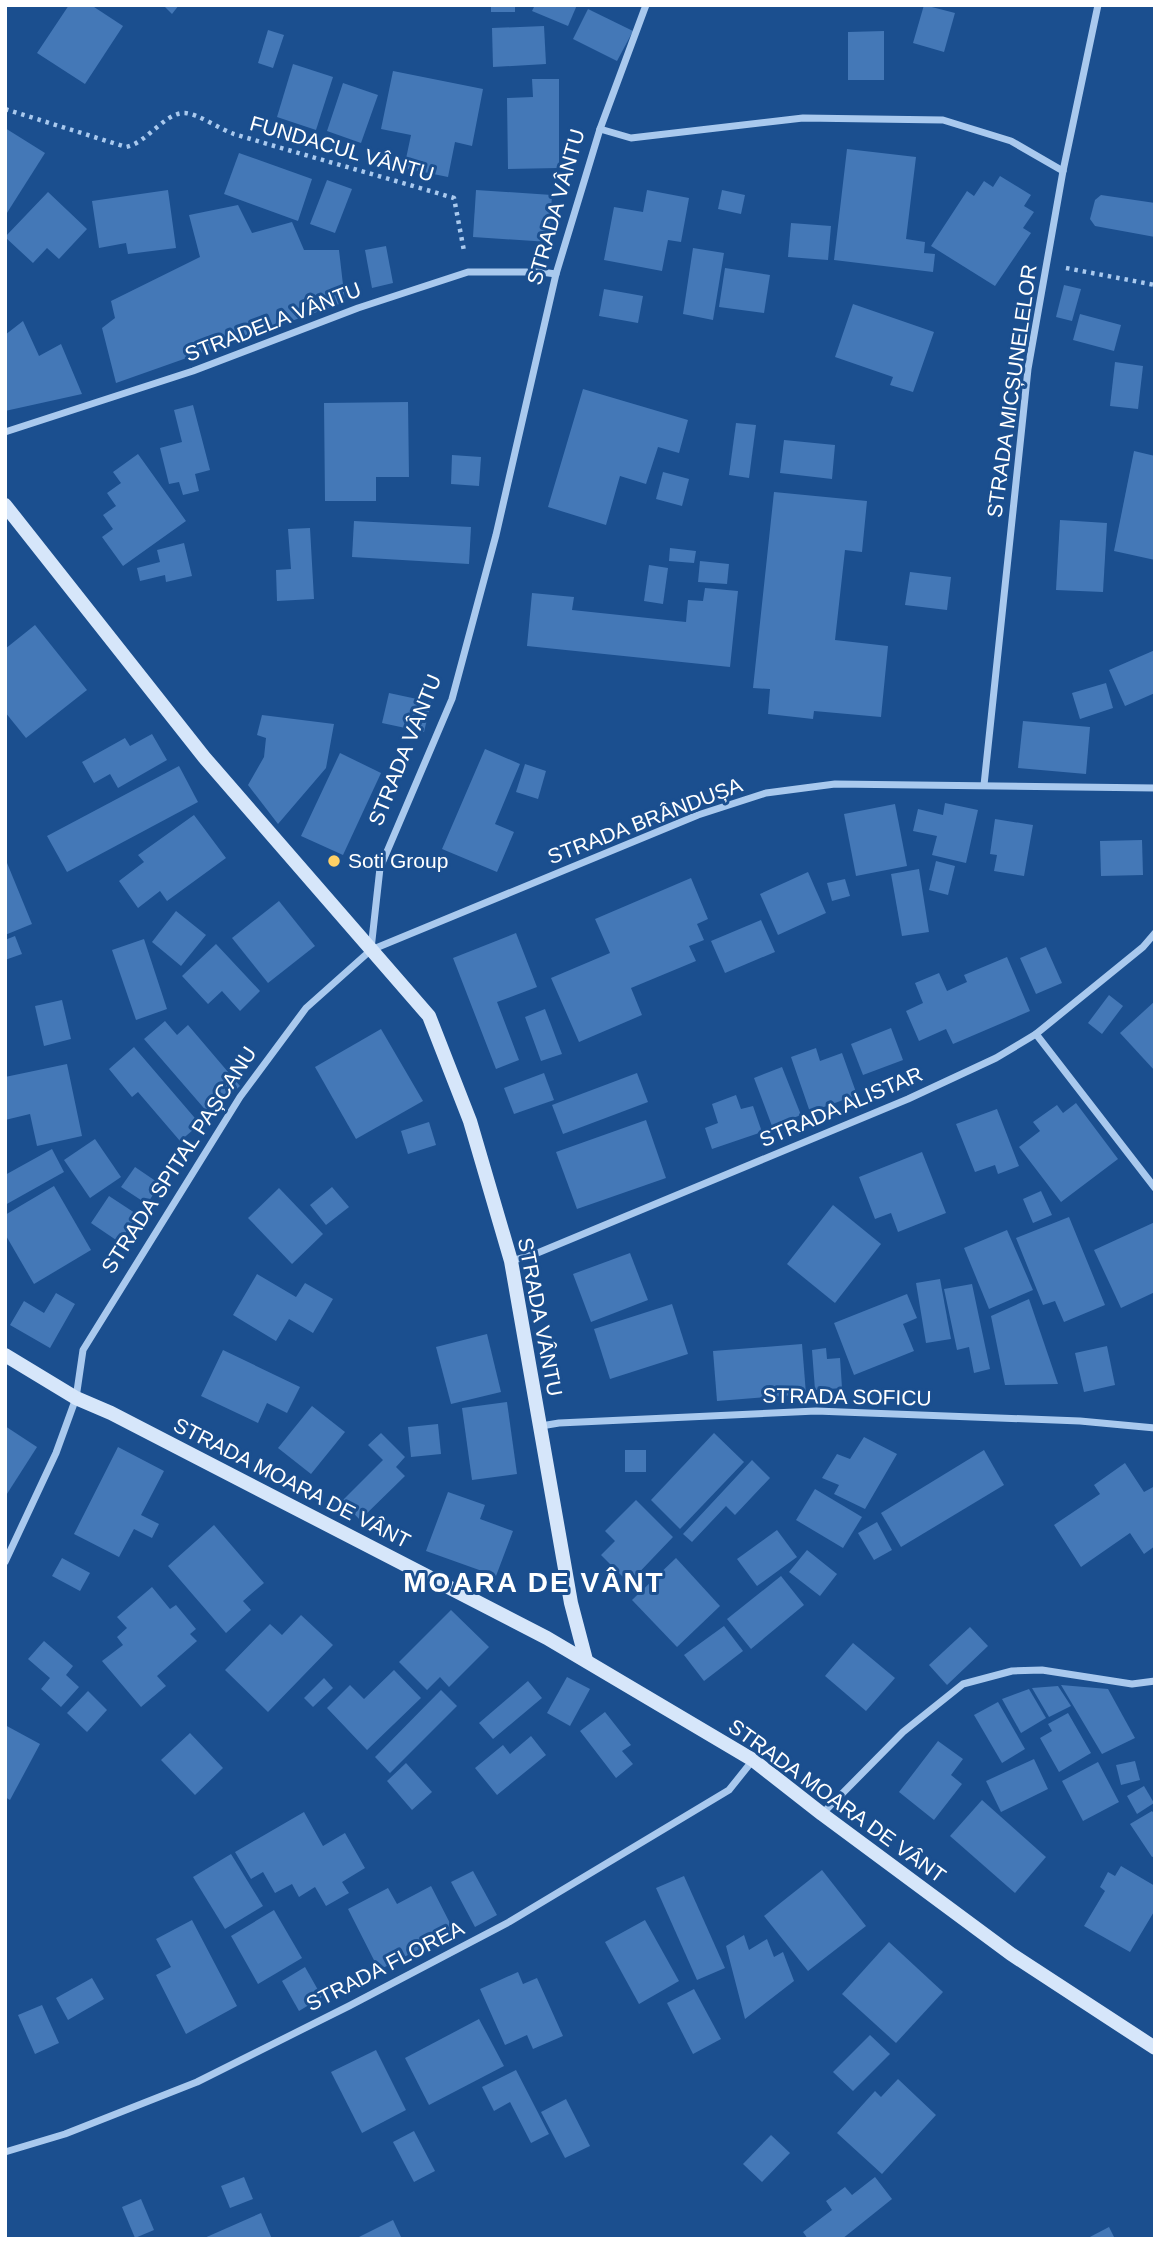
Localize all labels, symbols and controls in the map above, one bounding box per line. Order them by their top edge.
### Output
street label: FUNDACUL VÂNTU [247,111,437,186]
street label: STRADA VÂNTU [522,126,589,287]
street label: STRADA MICȘUNELELOR [982,263,1041,519]
street label: STRADELA VÂNTU [182,277,364,366]
street label: STRADA VÂNTU [364,671,445,829]
street label: STRADA BRÂNDUȘA [544,773,745,868]
place label: Soti Group [348,849,448,872]
marker: Soti Group [326,853,342,869]
street label: STRADA SPITAL PAȘCANU [97,1042,261,1277]
street label: STRADA ALISTAR [756,1062,926,1151]
street label: STRADA VÂNTU [514,1236,567,1398]
street label: STRADA SOFICU [762,1384,932,1409]
street label: STRADA MOARA DE VÂNT [170,1413,415,1552]
district label: MOARA DE VÂNT [403,1567,665,1598]
street label: STRADA MOARA DE VÂNT [724,1714,950,1887]
street label: STRADA FLOREA [302,1916,467,2015]

